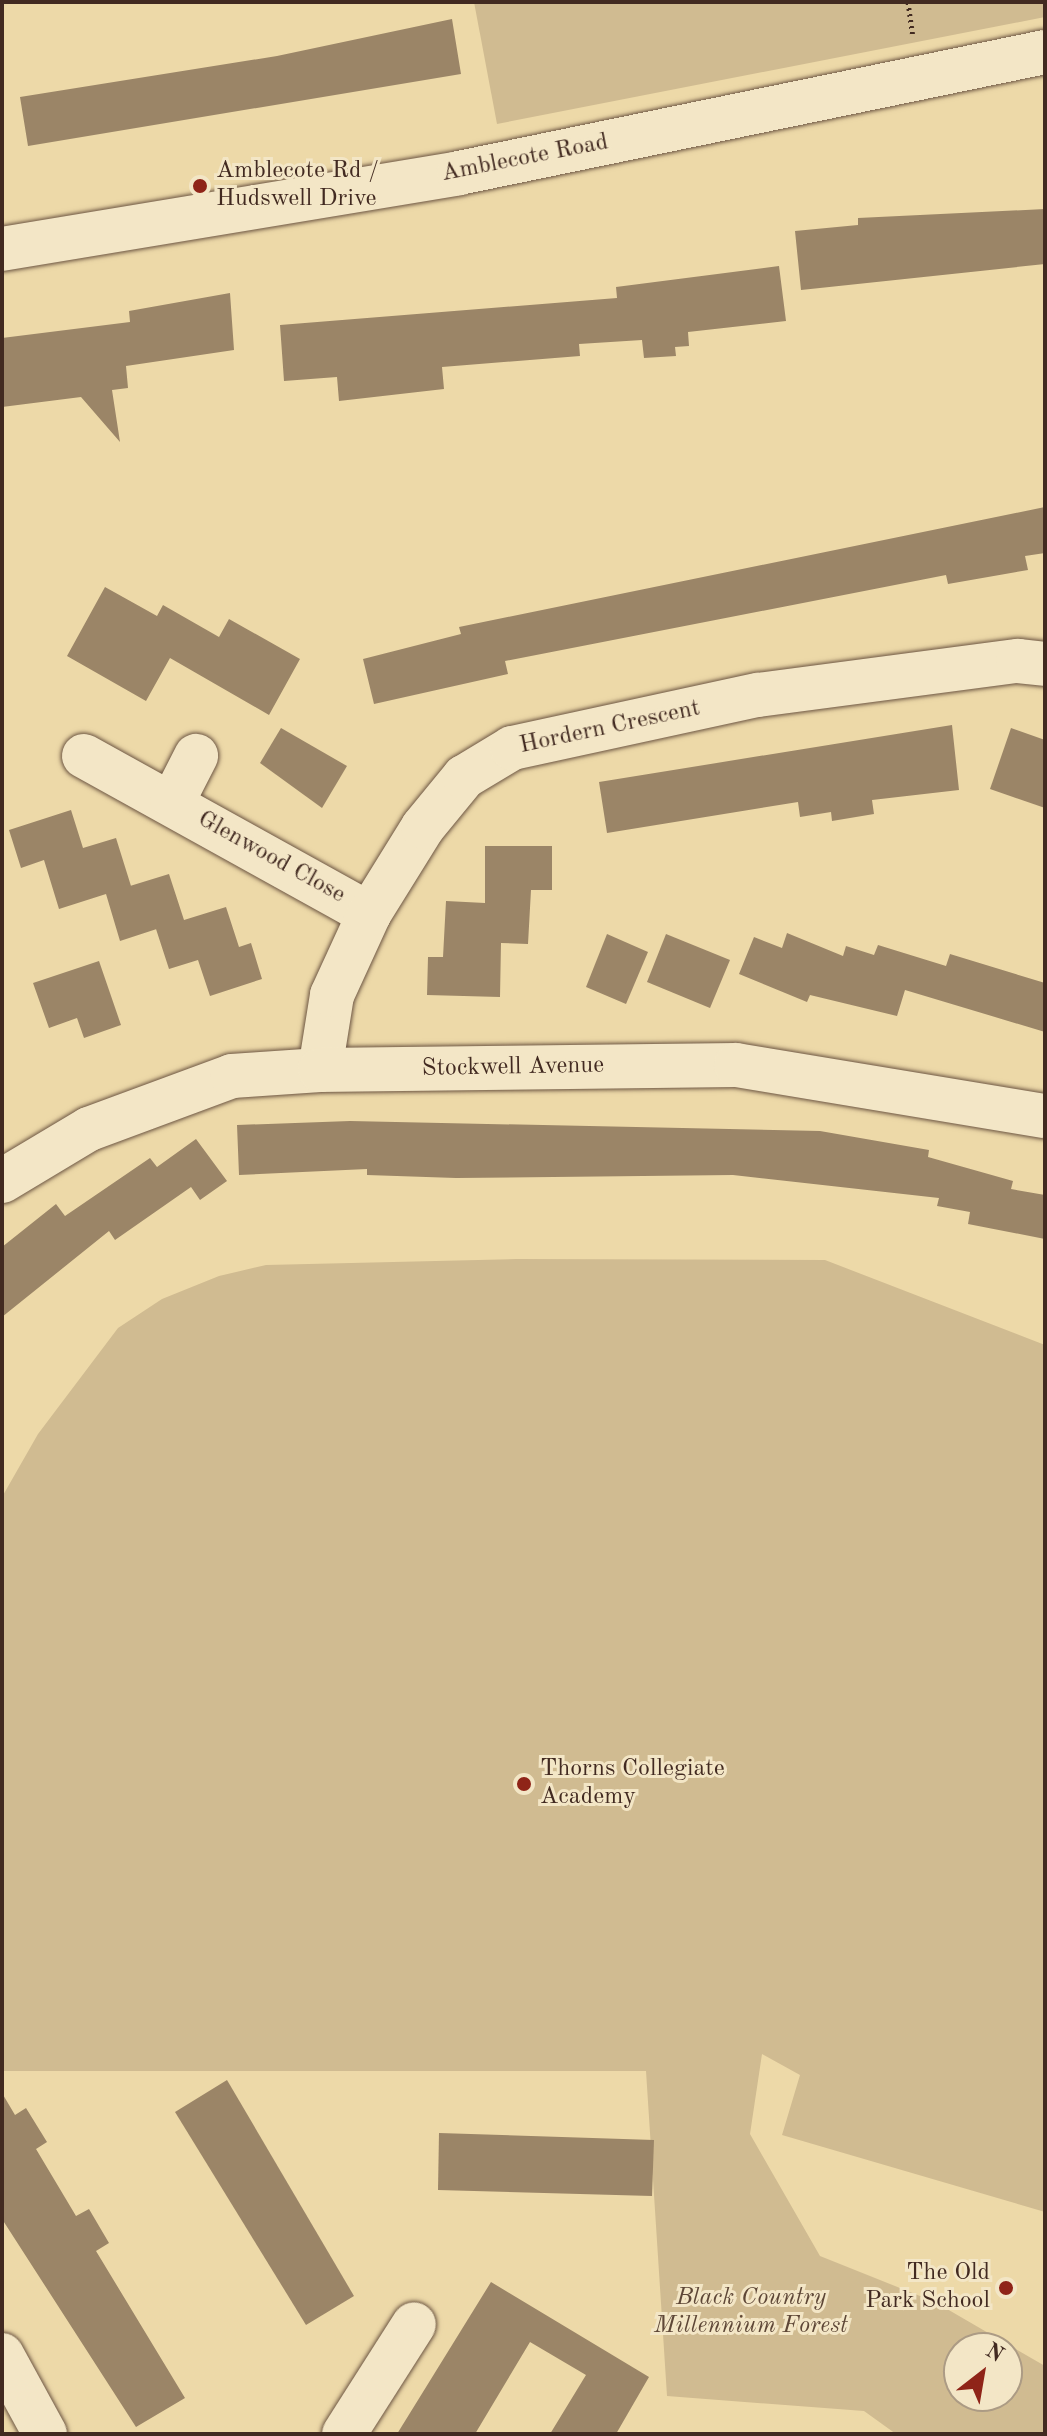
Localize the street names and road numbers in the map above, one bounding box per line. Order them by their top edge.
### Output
street label: Amblecote Road [439,129,611,189]
street label: Hordern Crescent [517,695,703,761]
street label: Glenwood Close [192,806,350,910]
street label: Stockwell Avenue [421,1052,605,1084]

